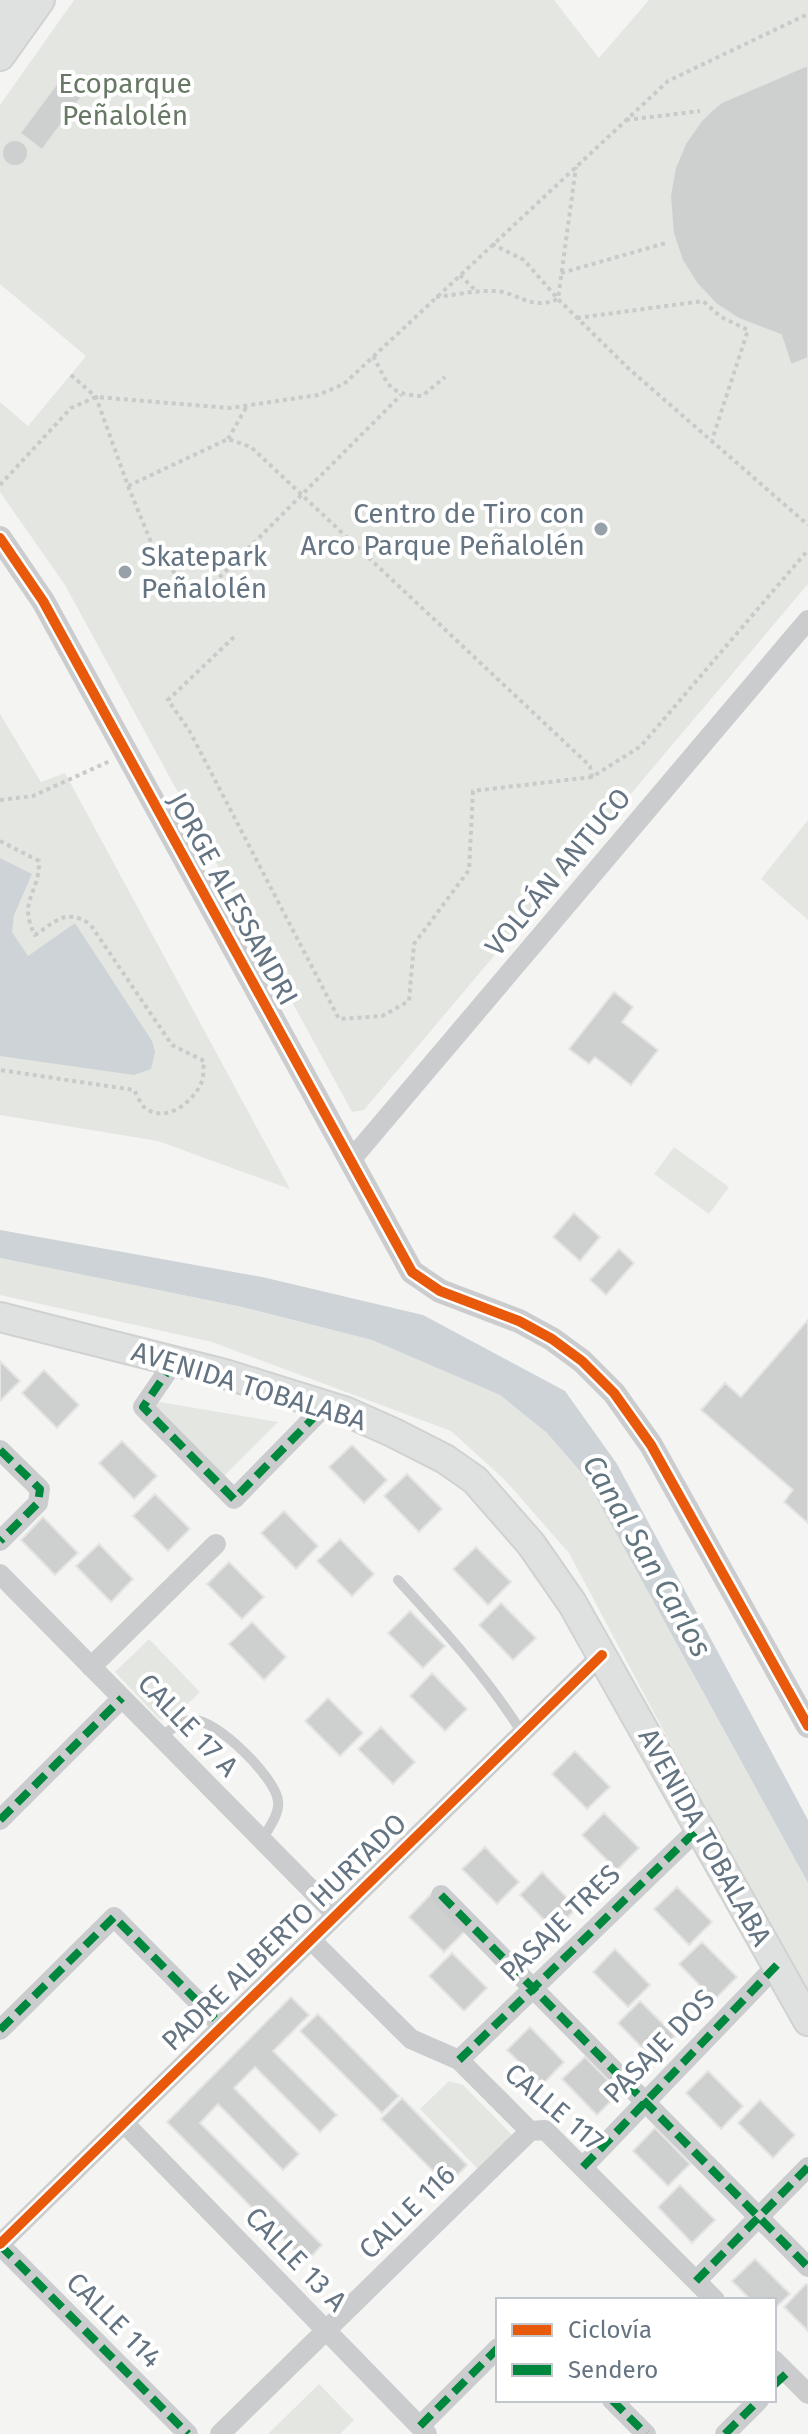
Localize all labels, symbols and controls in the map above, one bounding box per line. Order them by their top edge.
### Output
park label: Ecoparque Peñalolén [58,67,192,132]
place label: Centro de Tiro con Arco Parque Peñalolén [301,497,585,562]
marker: Centro de Tiro con Arco Parque Peñalolén [592,520,610,538]
place label: Skatepark Peñalolén [141,540,268,605]
marker: Skatepark Peñalolén [116,563,134,581]
street label: VOLCÁN ANTUCO [478,782,638,962]
street label: JORGE ALESSANDRI [161,787,305,1011]
street label: AVENIDA TOBALABA [128,1335,370,1437]
water label: Canal San Carlos [575,1449,719,1663]
street label: CALLE 17 A [131,1667,245,1783]
street label: AVENIDA TOBALABA [632,1723,778,1951]
street label: PADRE ALBERTO HURTADO [155,1806,413,2058]
street label: PASAJE TRES [493,1858,627,1988]
street label: PASAJE DOS [597,1982,721,2110]
street label: CALLE 117 [498,2056,610,2158]
street label: CALLE 116 [352,2158,462,2266]
street label: CALLE 13 A [238,2200,354,2318]
street label: CALLE 114 [60,2266,168,2374]
legend [496,2298,776,2402]
text: Ciclovía [568,2316,652,2344]
text: Sendero [568,2356,658,2384]

